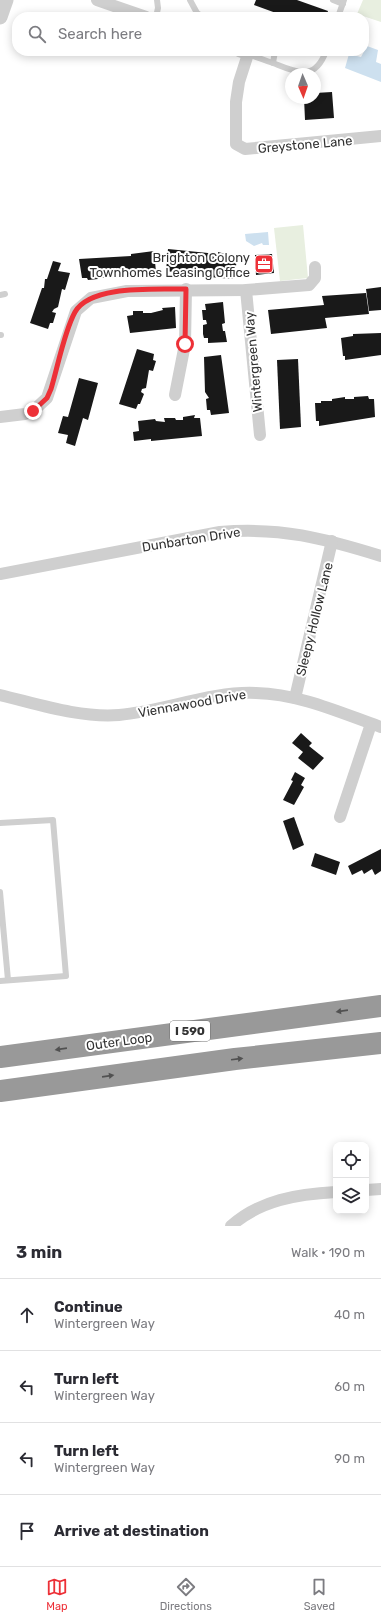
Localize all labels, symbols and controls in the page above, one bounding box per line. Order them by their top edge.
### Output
search box [12,12,369,56]
icon: search [26,23,48,45]
text: Search here [58,25,142,43]
north arrow [285,68,321,104]
street label: Greystone Lane [257,133,353,156]
place label: Brighton Colony Townhomes Leasing Office [89,250,250,281]
office icon: Brighton Colony Townhomes Leasing Office [253,253,275,275]
street label: Wintergreen Way [242,311,266,413]
route start [176,335,194,353]
route end [24,402,42,420]
street label: Dunbarton Drive [141,524,241,555]
street label: Sleepy Hollow Lane [293,561,336,678]
street label: Viennawood Drive [137,687,247,720]
one-way arrow [336,1008,348,1014]
road number: I 590 [170,1021,210,1041]
street label: Outer Loop [85,1029,153,1054]
one-way arrow [55,1046,67,1052]
one-way arrow [231,1056,243,1062]
one-way arrow [102,1073,114,1079]
map controls [333,1142,369,1214]
button: locate [333,1142,369,1178]
button: layers [333,1178,369,1214]
text: 3 min [16,1242,62,1262]
text: Walk · 190 m [291,1245,365,1260]
text: Continue [54,1298,123,1316]
icon: ahead [16,1304,38,1326]
text: 40 m [334,1307,365,1322]
text: Wintergreen Way [54,1316,155,1331]
text: Turn left [54,1370,119,1388]
icon: left [16,1376,38,1398]
text: 60 m [334,1379,365,1394]
text: Wintergreen Way [54,1388,155,1403]
text: Turn left [54,1442,119,1460]
icon: left [16,1448,38,1470]
text: 90 m [334,1451,365,1466]
text: Wintergreen Way [54,1460,155,1475]
icon: arrive [16,1520,38,1542]
text: Arrive at destination [54,1522,209,1540]
tab: Map [46,1576,68,1613]
tab: Directions [160,1576,212,1613]
tab: Saved [304,1576,335,1613]

